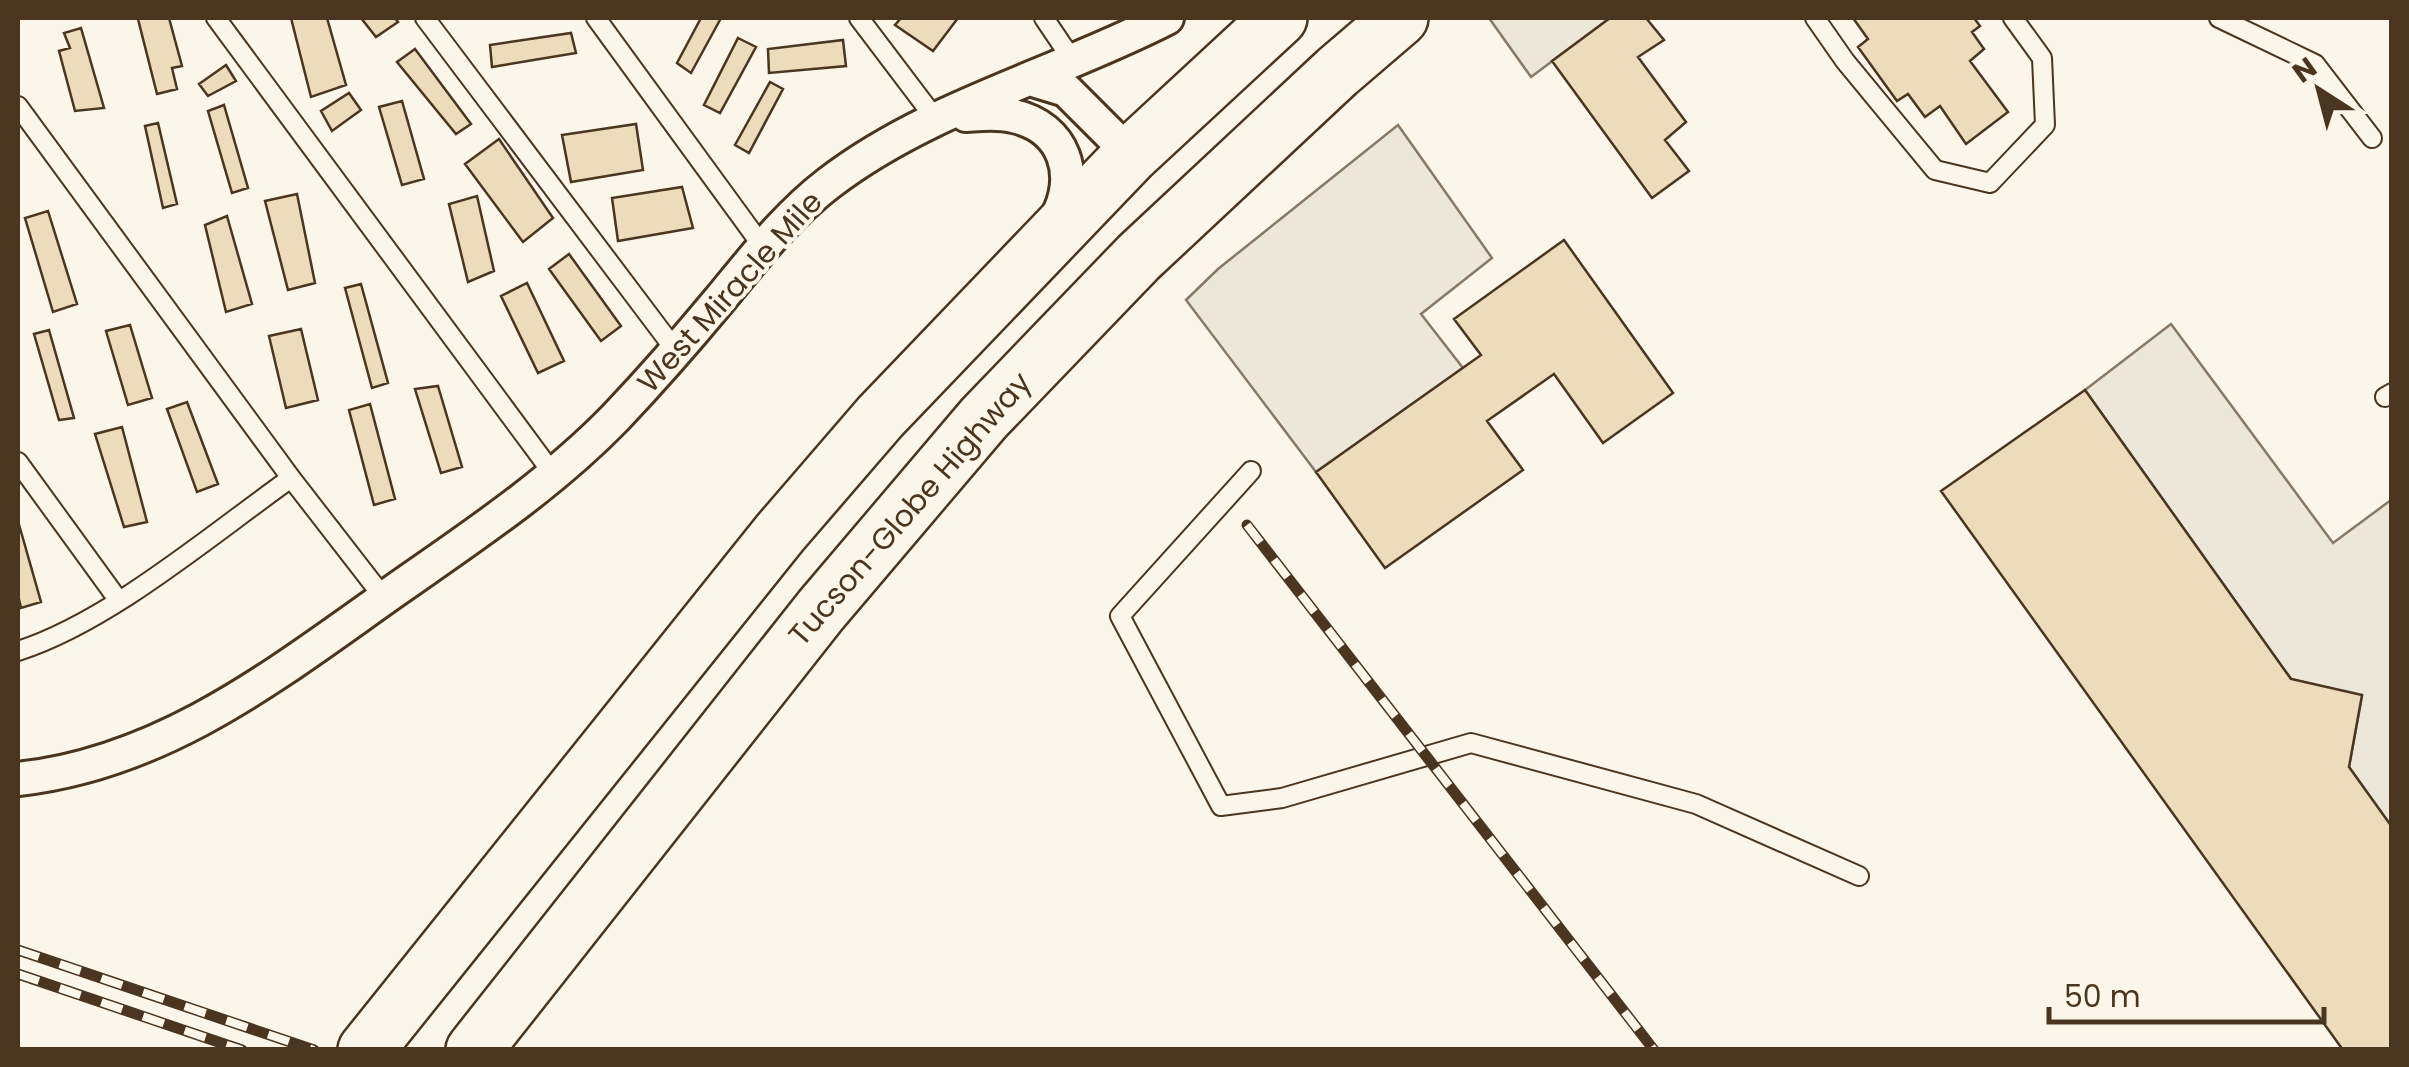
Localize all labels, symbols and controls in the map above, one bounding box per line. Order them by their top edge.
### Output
north arrow [2269,40,2369,140]
text: N [2285,48,2325,92]
street label: West Miracle Mile [627,181,832,402]
street label: Tucson-Globe Highway [778,362,1041,655]
scale bar [2049,962,2324,1024]
text: 50 m [2064,975,2141,1018]

